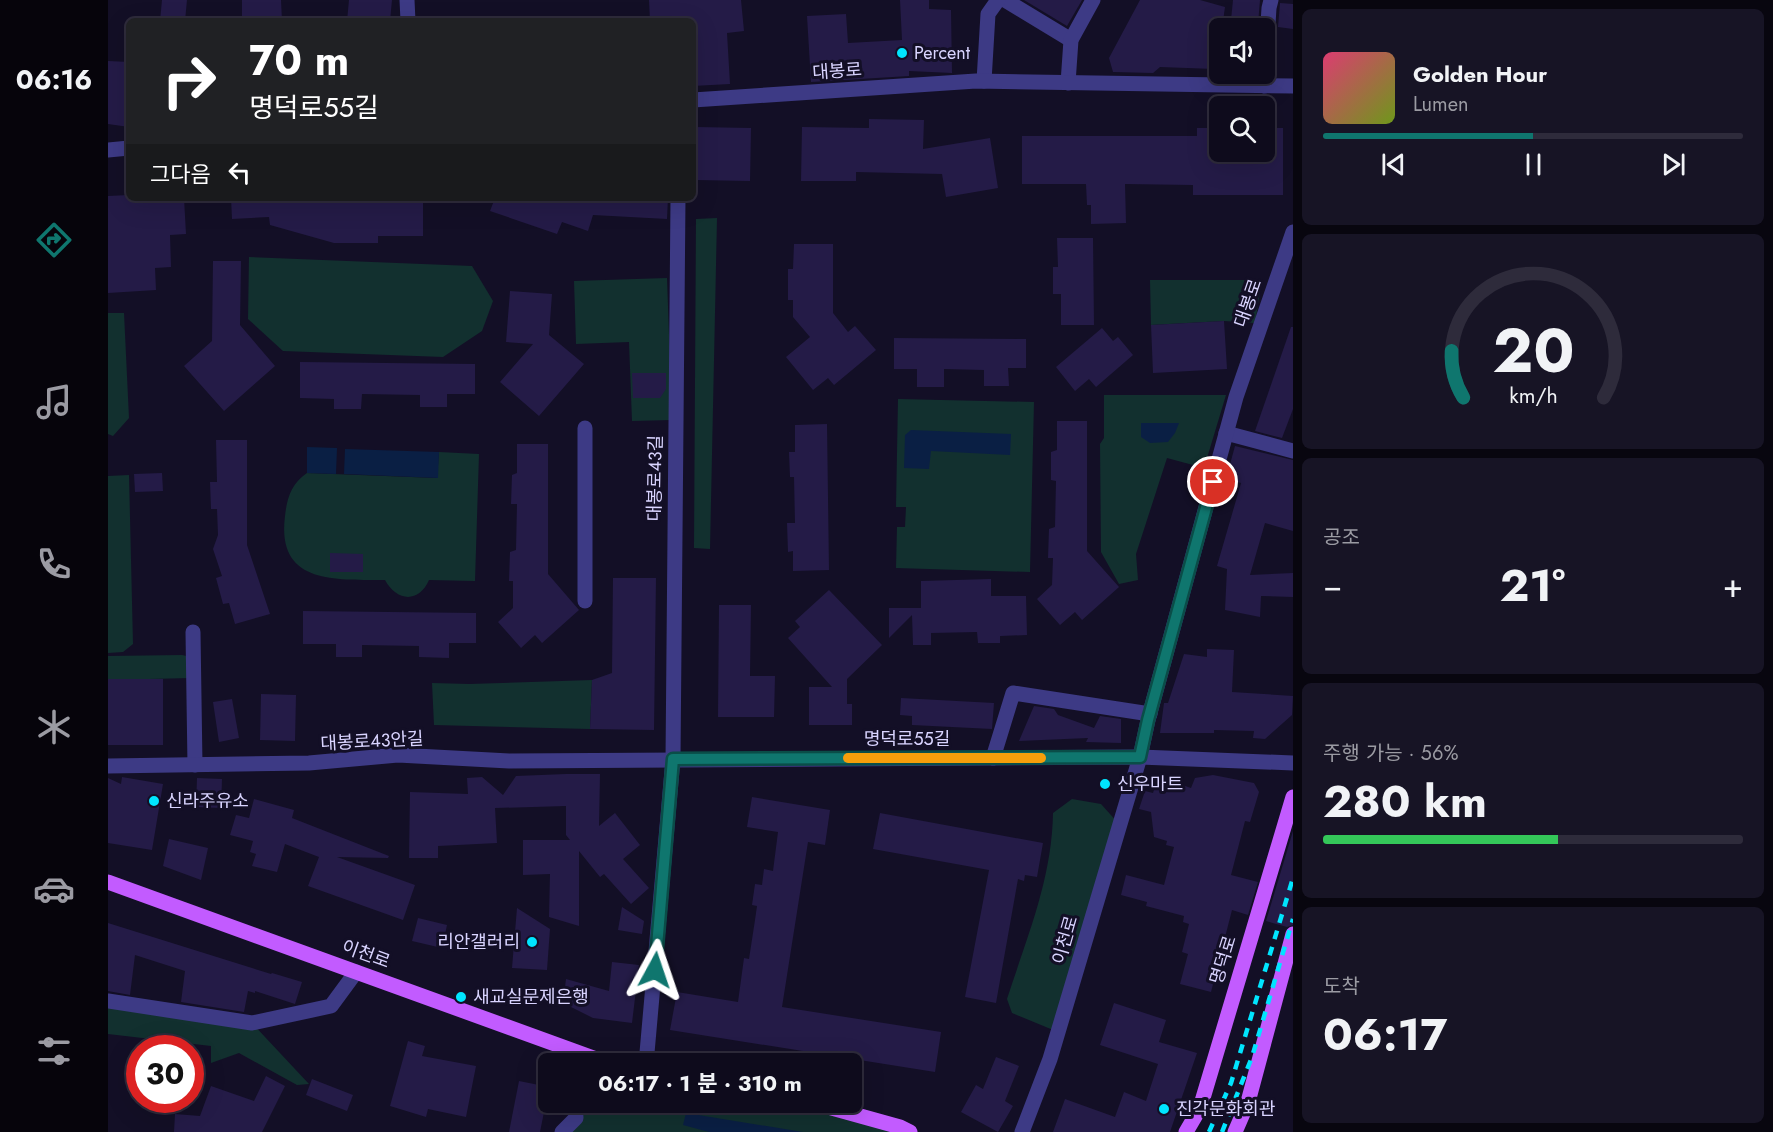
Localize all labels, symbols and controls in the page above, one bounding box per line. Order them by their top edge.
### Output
map controls [1209,18,1275,162]
button: sound [1209,18,1275,84]
text: 70 m [249,30,349,91]
place label: Percent [914,40,971,66]
icon: right [150,42,228,120]
marker: Percent [895,46,909,60]
street label: 대봉로 [811,56,863,86]
text: Golden Hour [1413,58,1547,90]
text: 06:16 [16,60,92,99]
text: 명덕로55길 [249,88,379,127]
text: Lumen [1413,90,1469,119]
button: search [1209,96,1275,162]
icon: previous [1377,148,1410,181]
icon: pause [1517,148,1550,181]
icon: next [1657,148,1690,181]
icon: left [223,156,256,189]
text: 그다음 [150,158,211,190]
icon: directions [33,219,75,261]
street label: 대봉로 [1228,275,1268,331]
text: 20 [1492,306,1574,396]
icon: music [33,381,75,423]
text: km/h [1509,381,1557,412]
street label: 대봉로43길 [641,434,669,522]
pin [1187,456,1238,507]
icon: arrive [1196,465,1229,498]
text: 공조 [1323,523,1360,552]
icon: phone [33,543,75,585]
text: 21° [1500,553,1565,618]
text: − [1323,562,1342,609]
text: + [1723,562,1743,609]
icon: climate [33,706,75,748]
street label: 대봉로43안길 [320,725,424,757]
street label: 명덕로55길 [864,726,950,752]
text: 주행 가능 · 56% [1323,739,1458,768]
text: 280 km [1323,769,1487,834]
place label: 신우마트 [1117,771,1183,797]
marker: 신우마트 [1098,777,1112,791]
place label: 신라주유소 [166,788,249,814]
marker: 신라주유소 [147,794,161,808]
icon: car [33,868,75,910]
street label: 이천로 [1046,913,1084,967]
place label: 리안갤러리 [437,929,520,955]
street label: 명덕로 [1203,932,1243,988]
street label: 이천로 [338,933,394,975]
marker: 리안갤러리 [525,935,539,949]
position arrow [623,938,687,1002]
text: 도착 [1323,972,1360,1001]
place label: 새교실문제은행 [473,984,589,1010]
marker: 새교실문제은행 [454,990,468,1004]
text: 06:17 [1323,1002,1447,1067]
icon: filters [33,1030,75,1072]
speed limit sign: 30 [126,1035,204,1113]
text: 06:17 · 1 분 · 310 m [598,1067,802,1099]
place label: 진각문화회관 [1176,1096,1276,1122]
marker: 진각문화회관 [1157,1102,1171,1116]

